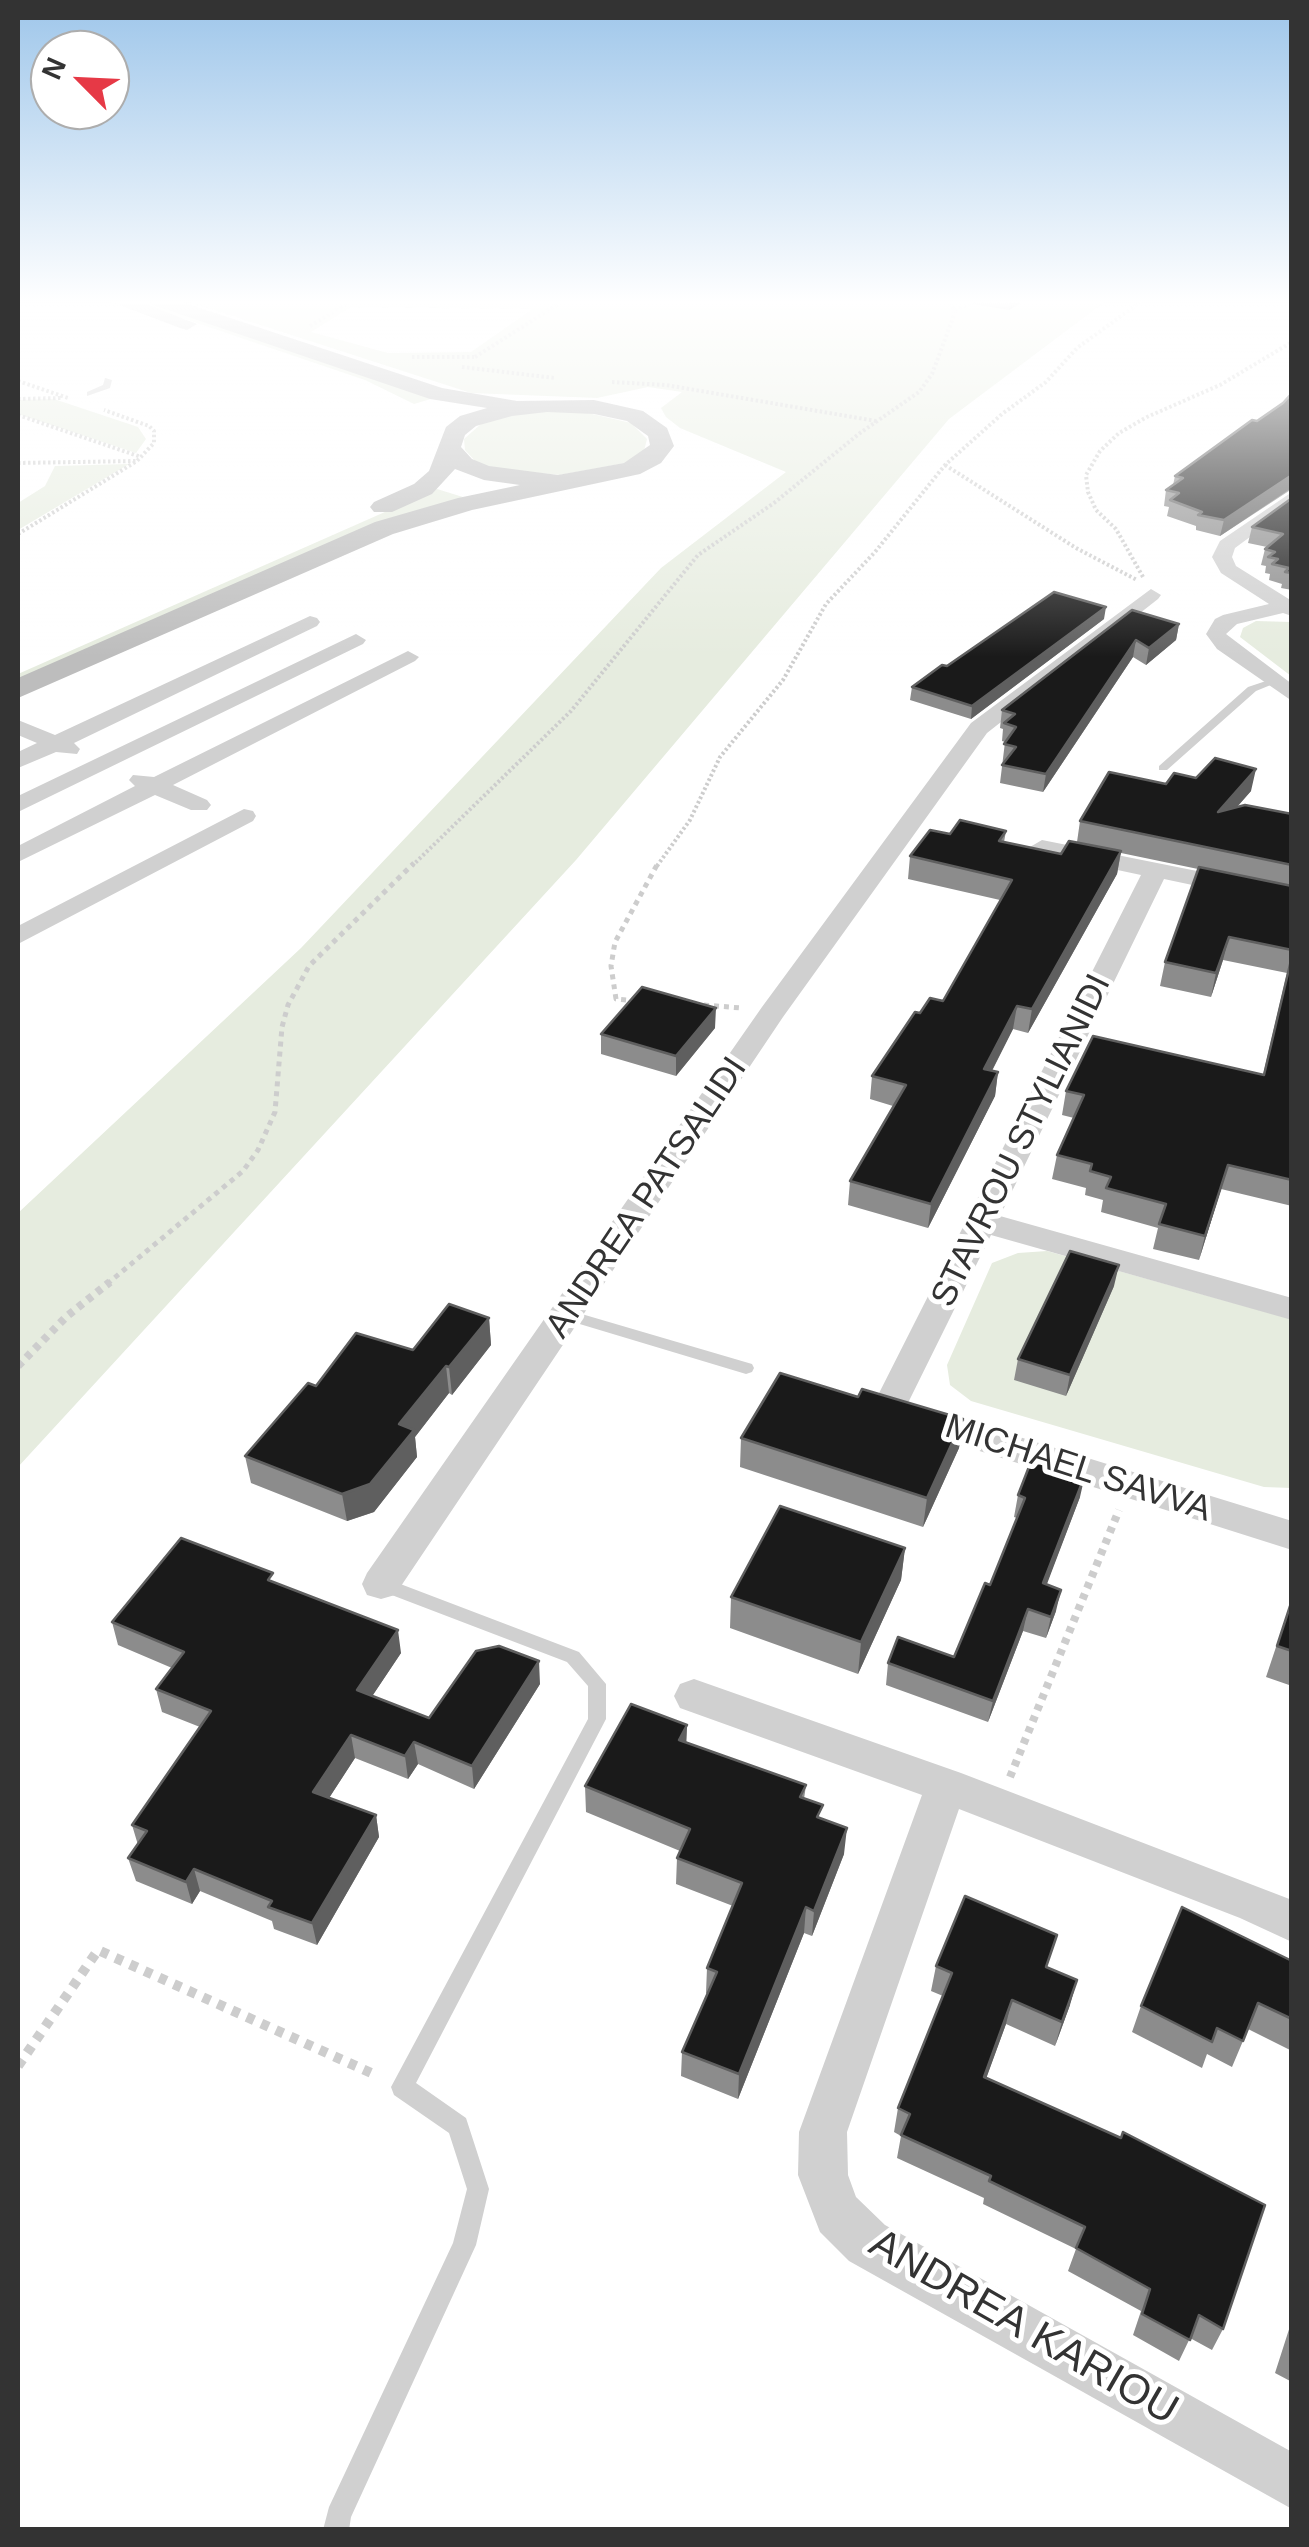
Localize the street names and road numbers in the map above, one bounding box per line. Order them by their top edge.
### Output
street label: STAVROU STYLIANIDI [923,968,1121,1314]
street label: ANDREA PATSALIDI [538,1050,756,1346]
street label: MICHAEL SAVVA [940,1406,1216,1532]
street label: ANDREA KARIOU [860,2219,1186,2437]

